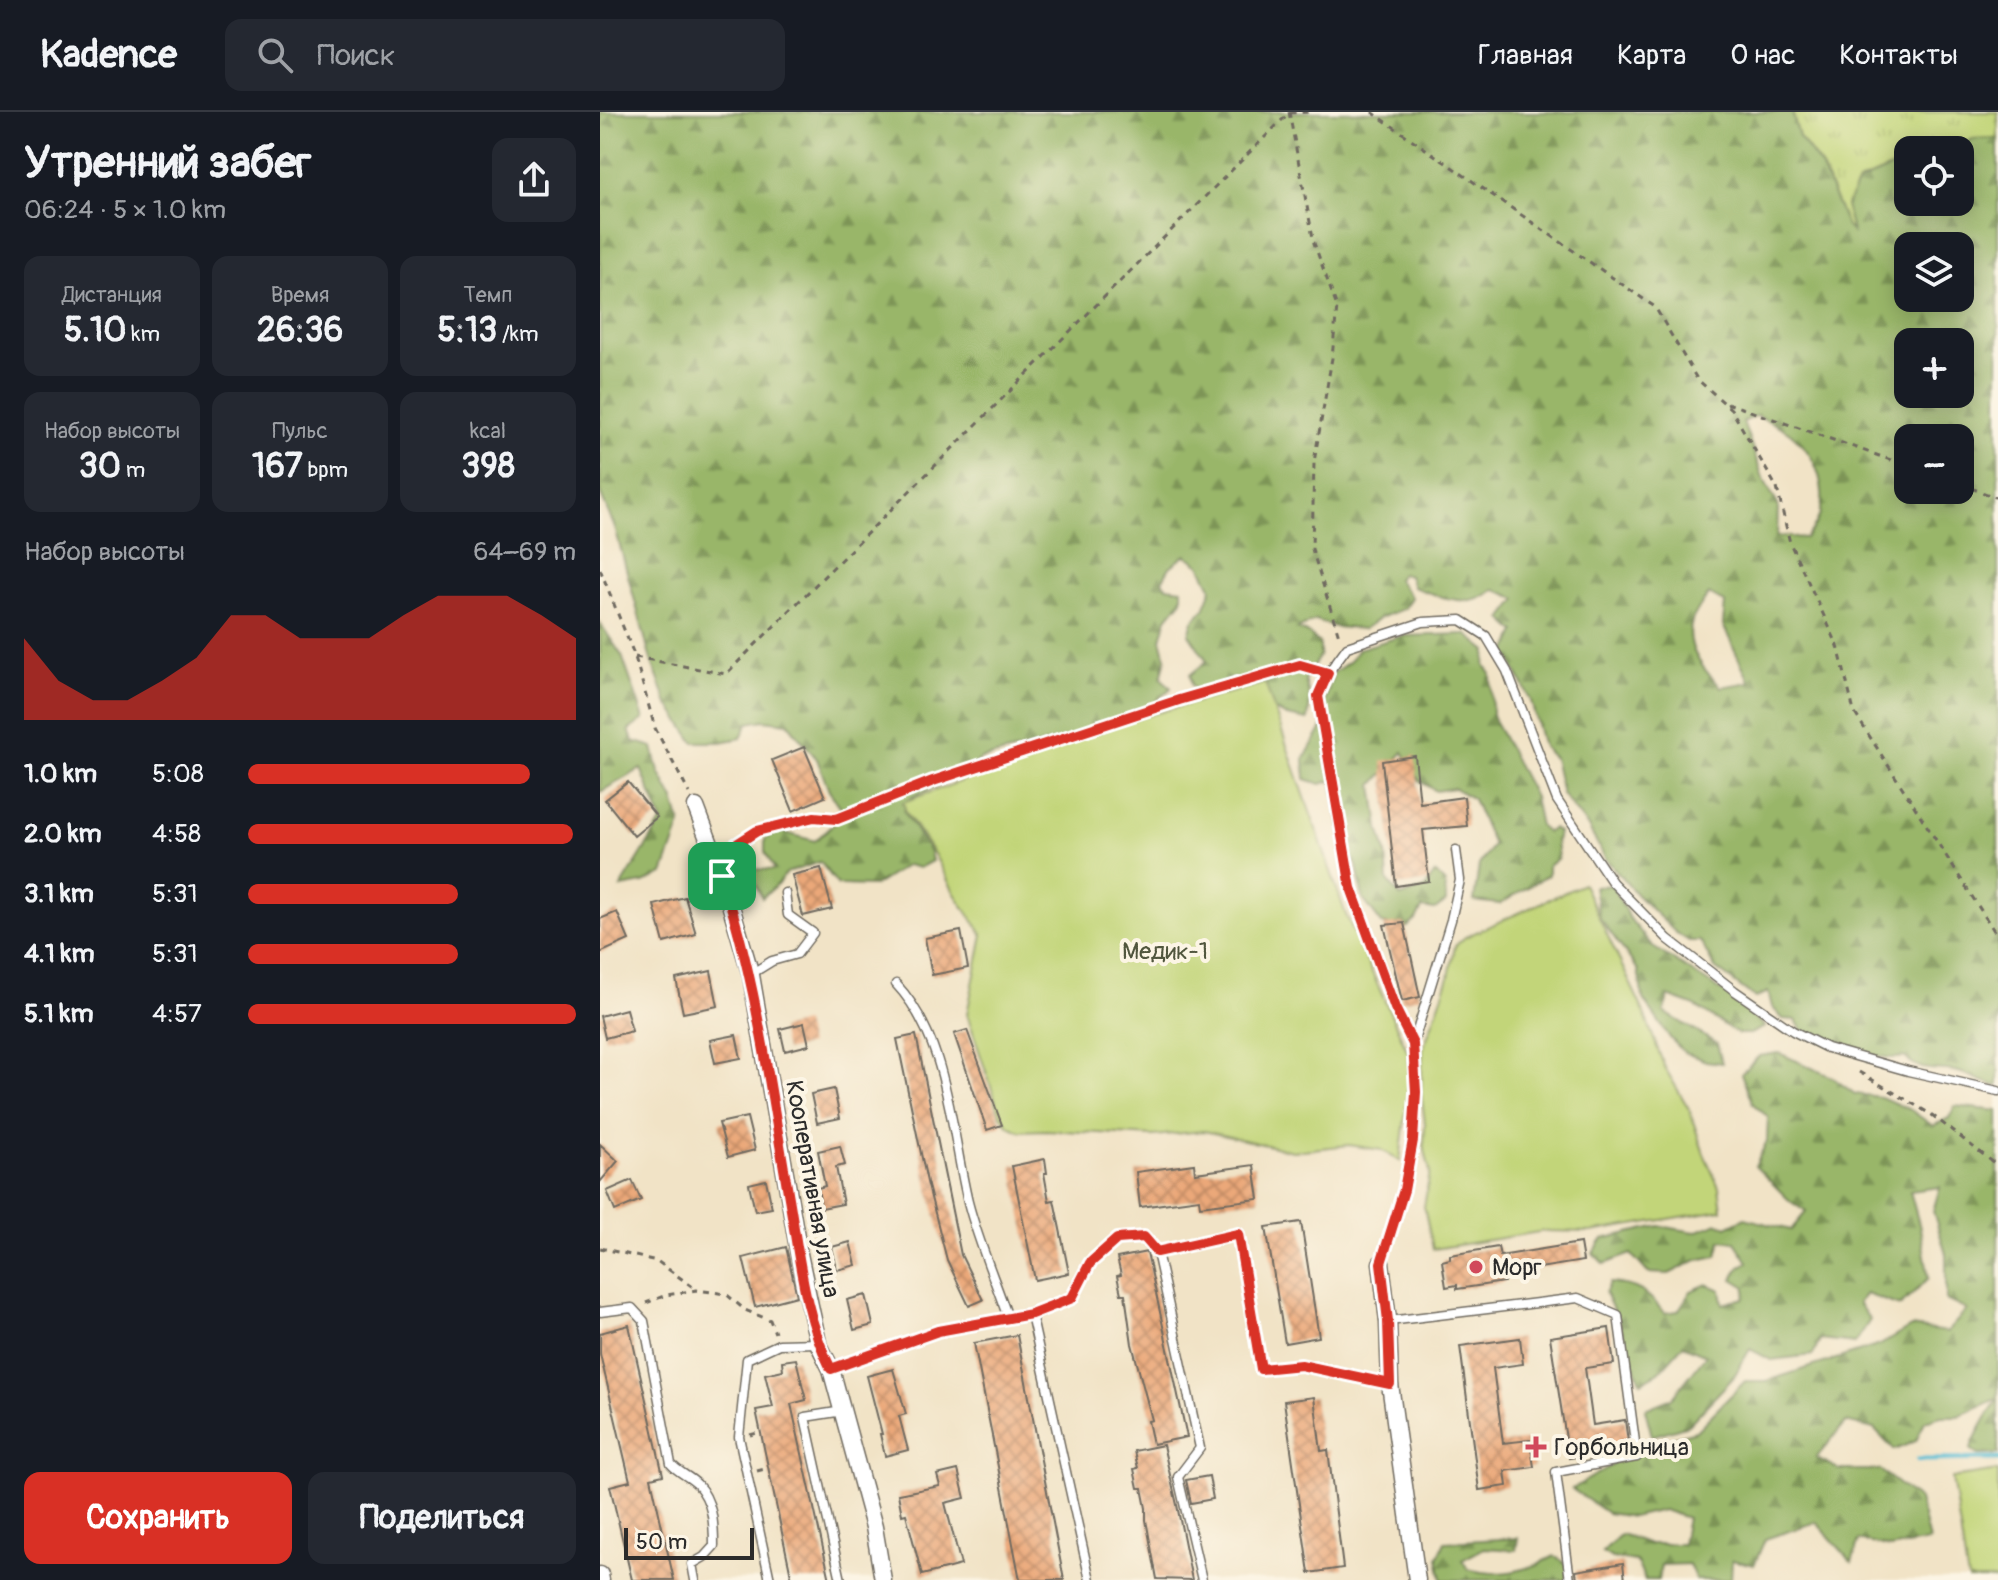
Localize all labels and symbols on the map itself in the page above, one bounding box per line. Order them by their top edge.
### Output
pin [688,842,756,910]
park label: Медик-1 [1122,937,1208,966]
street label: Кооперативная улица [779,1078,846,1300]
place label: Морг [1492,1253,1542,1282]
marker: Морг [1467,1258,1485,1276]
place label: Горбольница [1554,1433,1689,1462]
marker: Горбольница [1525,1436,1547,1458]
scale bar [624,1524,754,1560]

